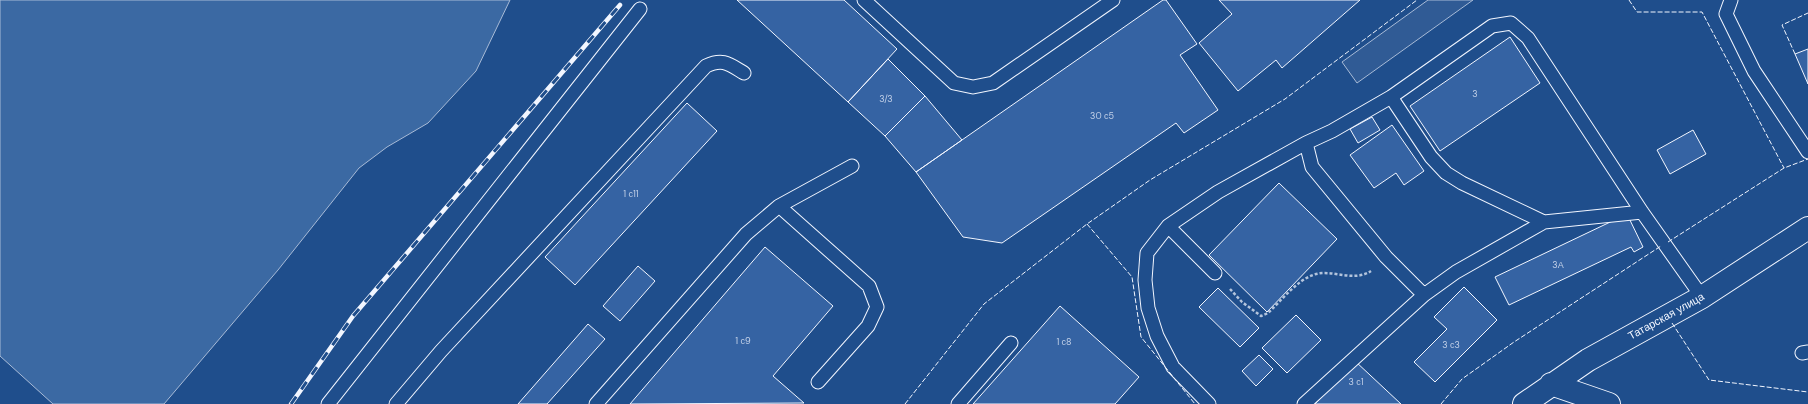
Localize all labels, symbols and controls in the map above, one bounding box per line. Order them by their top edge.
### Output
house number: 3 [1472,88,1478,100]
house number: 3/3 [879,93,893,105]
house number: 30 с5 [1090,110,1114,122]
house number: 1 с11 [623,188,639,200]
house number: 3А [1552,259,1564,271]
street label: Татарская улица [1625,289,1707,343]
house number: 1 с9 [735,335,751,347]
house number: 1 с8 [1056,336,1072,348]
house number: 3 с3 [1442,339,1460,351]
house number: 3 с1 [1348,376,1364,388]

